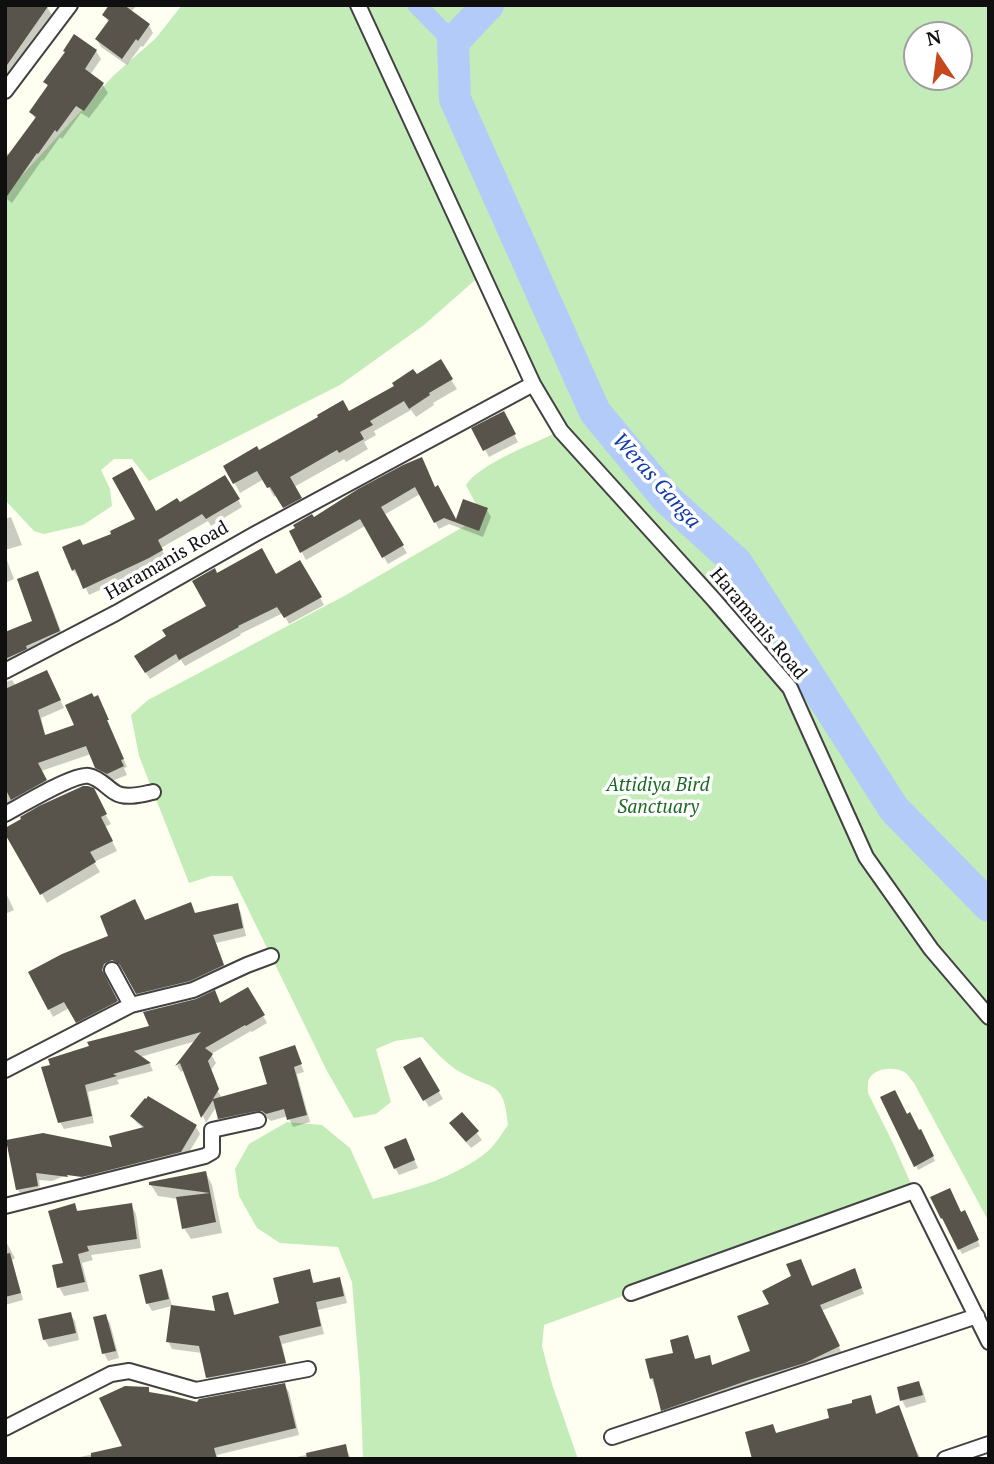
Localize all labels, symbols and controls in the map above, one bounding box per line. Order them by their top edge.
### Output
north arrow [903,21,973,91]
text: N [924,23,943,51]
water label: Weras Ganga [607,428,705,534]
street label: Haramanis Road [101,516,233,606]
street label: Haramanis Road [705,564,811,684]
park label: Attidiya Bird Sanctuary [606,775,710,819]

